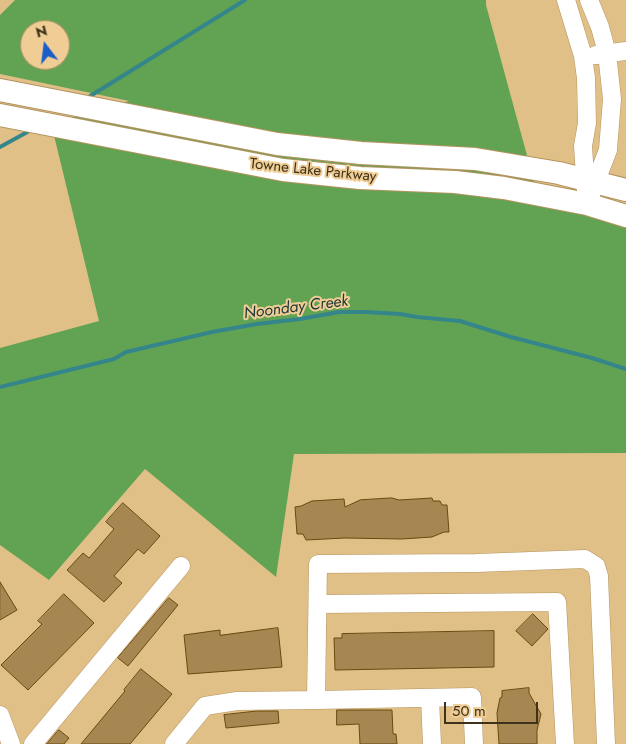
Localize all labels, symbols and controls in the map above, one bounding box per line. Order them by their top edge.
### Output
north arrow [20,20,70,70]
text: N [33,20,49,43]
street label: Towne Lake Parkway [249,155,377,187]
water label: Noonday Creek [243,292,349,324]
scale bar [446,692,540,724]
text: 50 m [452,700,486,722]

